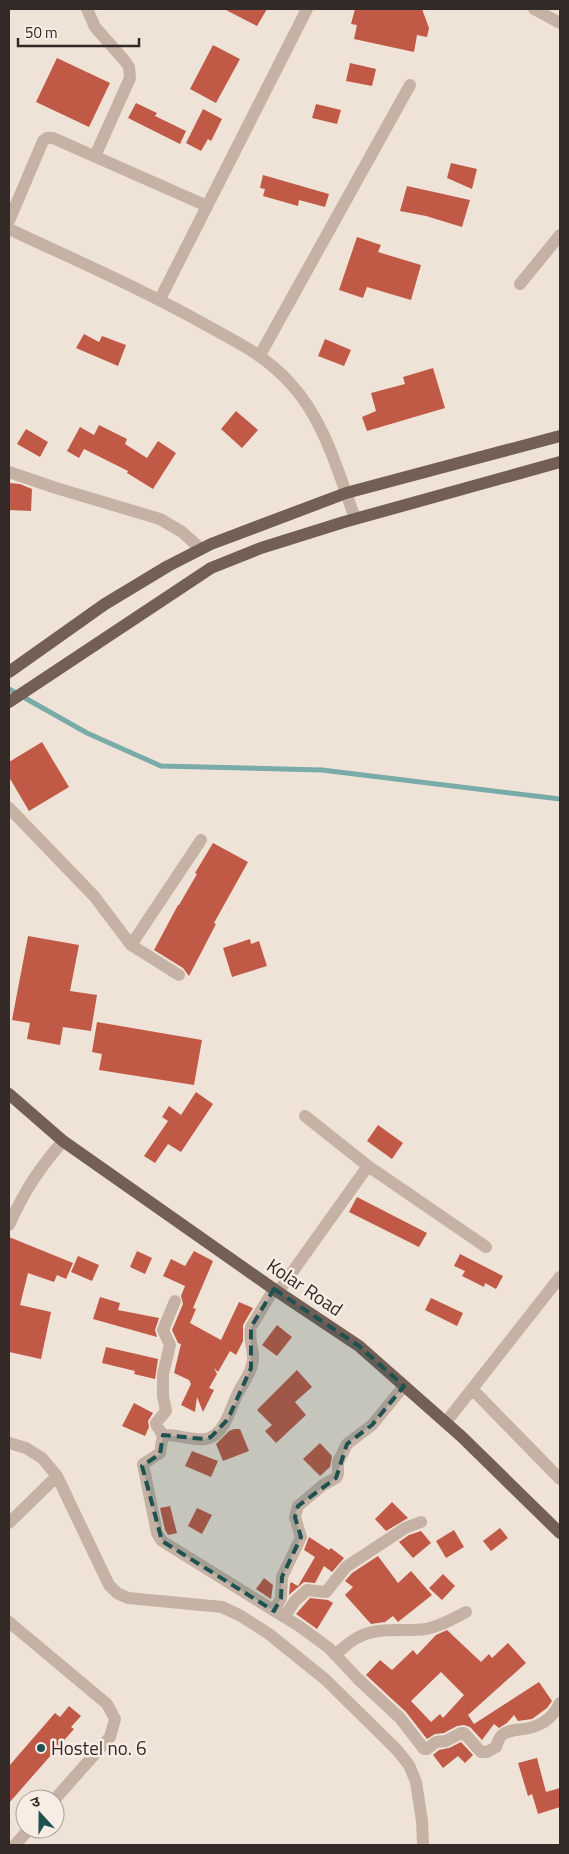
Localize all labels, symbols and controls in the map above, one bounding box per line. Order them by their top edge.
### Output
scale bar [18,15,139,47]
text: 50 m [25,21,58,44]
street label: Kolar Road [261,1250,349,1323]
place label: Hostel no. 6 [51,1733,147,1762]
marker: Hostel no. 6 [35,1742,47,1754]
north arrow [15,1789,65,1839]
text: उ [28,1790,43,1813]

